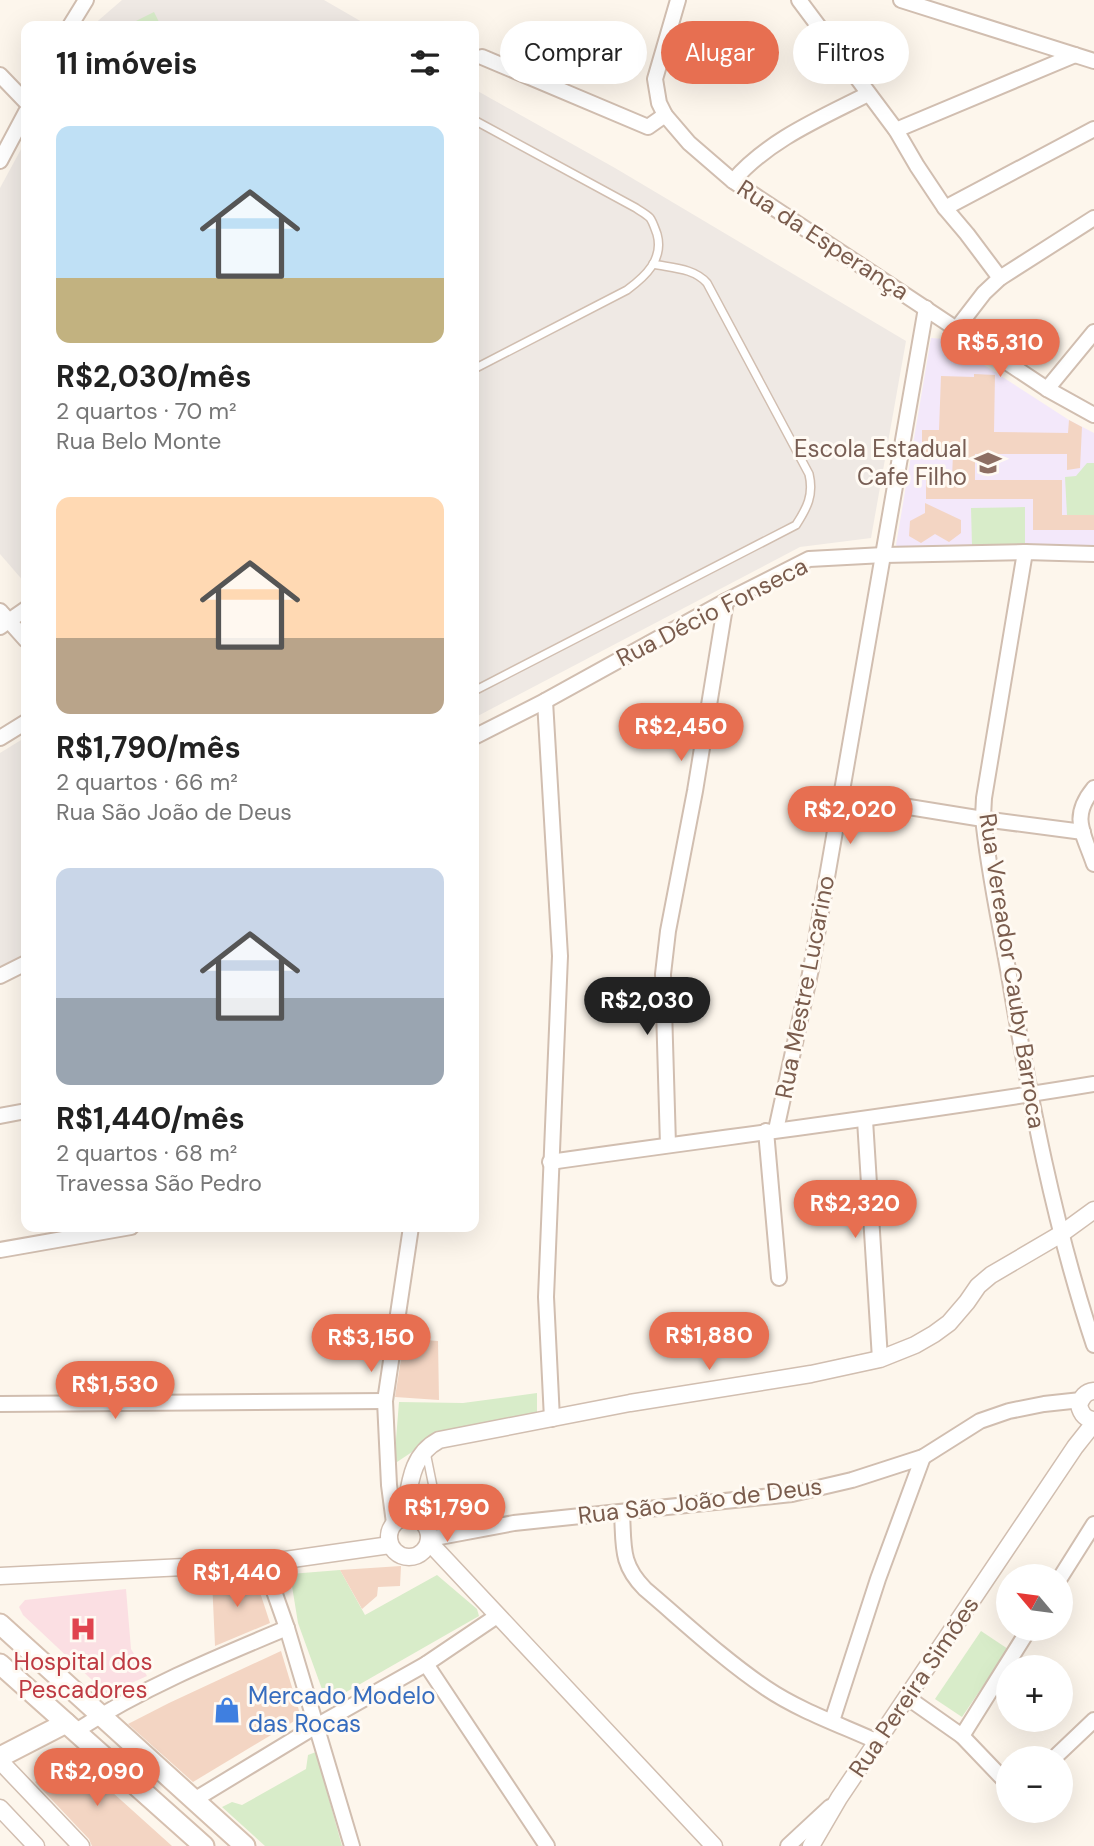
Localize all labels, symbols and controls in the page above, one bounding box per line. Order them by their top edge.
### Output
chip: Comprar [500,21,647,84]
chip: Alugar [661,21,779,84]
chip: Filtros [793,21,909,84]
text: 11 imóveis [56,44,197,83]
icon: filters [406,44,444,82]
icon: home [187,171,313,297]
street label: Rua da Esperança [732,172,915,307]
pin: R$5,310 [935,320,1065,379]
text: R$5,310 [957,327,1043,357]
text: R$2,030/mês [56,357,251,396]
text: 2 quartos · 70 m² [56,396,237,426]
text: Rua Belo Monte [56,426,221,456]
place label: Escola Estadual Cafe Filho [794,433,967,492]
school or university icon: Escola Estadual Cafe Filho [973,448,1003,478]
icon: home [187,542,313,668]
street label: Rua Décio Fonseca [611,550,813,673]
pin: R$2,450 [616,704,746,763]
text: R$2,450 [635,711,727,741]
text: R$1,790/mês [56,728,241,767]
text: 2 quartos · 66 m² [56,767,238,797]
pin: R$2,020 [785,786,915,846]
text: R$2,020 [804,794,896,824]
text: Rua São João de Deus [56,797,292,827]
street label: Rua Vereador Cauby Barroca [972,811,1053,1131]
street label: Rua Mestre Lucarino [768,873,841,1101]
icon: home [187,913,313,1039]
pin: R$2,030 [582,978,712,1037]
text: R$2,030 [600,985,694,1015]
text: R$1,440/mês [56,1099,245,1138]
text: 2 quartos · 68 m² [56,1138,237,1168]
text: Travessa São Pedro [56,1168,262,1198]
pin: R$2,320 [790,1180,920,1240]
text: R$2,320 [810,1188,900,1218]
pin: R$1,880 [644,1312,774,1372]
pin: R$3,150 [306,1314,436,1374]
text: R$1,880 [665,1320,753,1350]
text: R$3,150 [328,1322,414,1352]
pin: R$1,530 [50,1362,180,1421]
text: R$1,530 [72,1369,158,1399]
street label: Rua São João de Deus [576,1470,824,1531]
pin: R$1,790 [382,1484,512,1544]
text: R$1,790 [404,1492,490,1522]
pin: R$1,440 [172,1550,302,1609]
text: R$1,440 [193,1557,281,1587]
north arrow [996,1564,1073,1642]
map controls [996,1564,1073,1823]
street label: Rua Pereira Simões [842,1590,986,1783]
hospital icon: Hospital dos Pescadores [68,1614,98,1644]
place label: Hospital dos Pescadores [14,1646,152,1705]
button: + [996,1655,1073,1732]
place label: Mercado Modelo das Rocas [248,1680,435,1739]
shop icon: Mercado Modelo das Rocas [212,1695,242,1725]
button: − [996,1746,1073,1823]
pin: R$2,090 [32,1748,162,1808]
text: R$2,090 [50,1756,144,1786]

